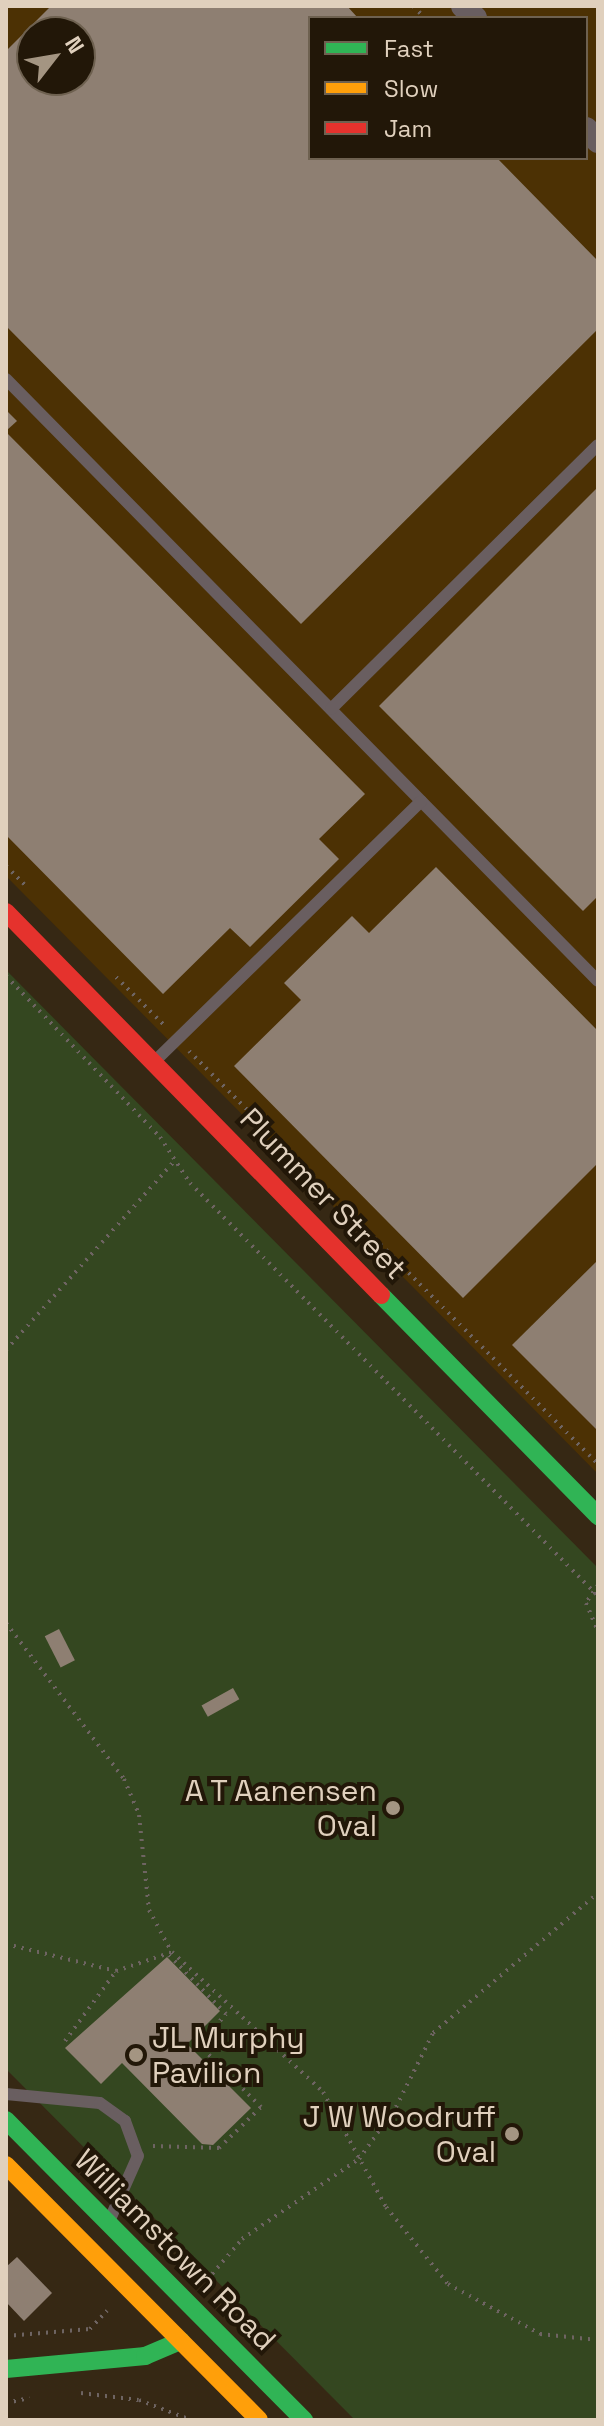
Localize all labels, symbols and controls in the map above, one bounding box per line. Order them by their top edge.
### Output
north arrow [16,16,96,96]
legend [308,16,588,160]
text: N [59,31,91,58]
text: Fast [384,33,434,64]
text: Slow [384,73,438,104]
text: Jam [384,113,432,144]
street label: Plummer Street [232,1101,414,1287]
place label: A T Aanensen Oval [182,1773,377,1844]
marker: A T Aanensen Oval [384,1799,402,1817]
place label: JL Murphy Pavilion [152,2020,305,2090]
marker: JL Murphy Pavilion [127,2046,145,2064]
place label: J W Woodruff Oval [302,2099,496,2170]
marker: J W Woodruff Oval [503,2125,521,2143]
street label: Williamstown Road [67,2142,283,2358]

